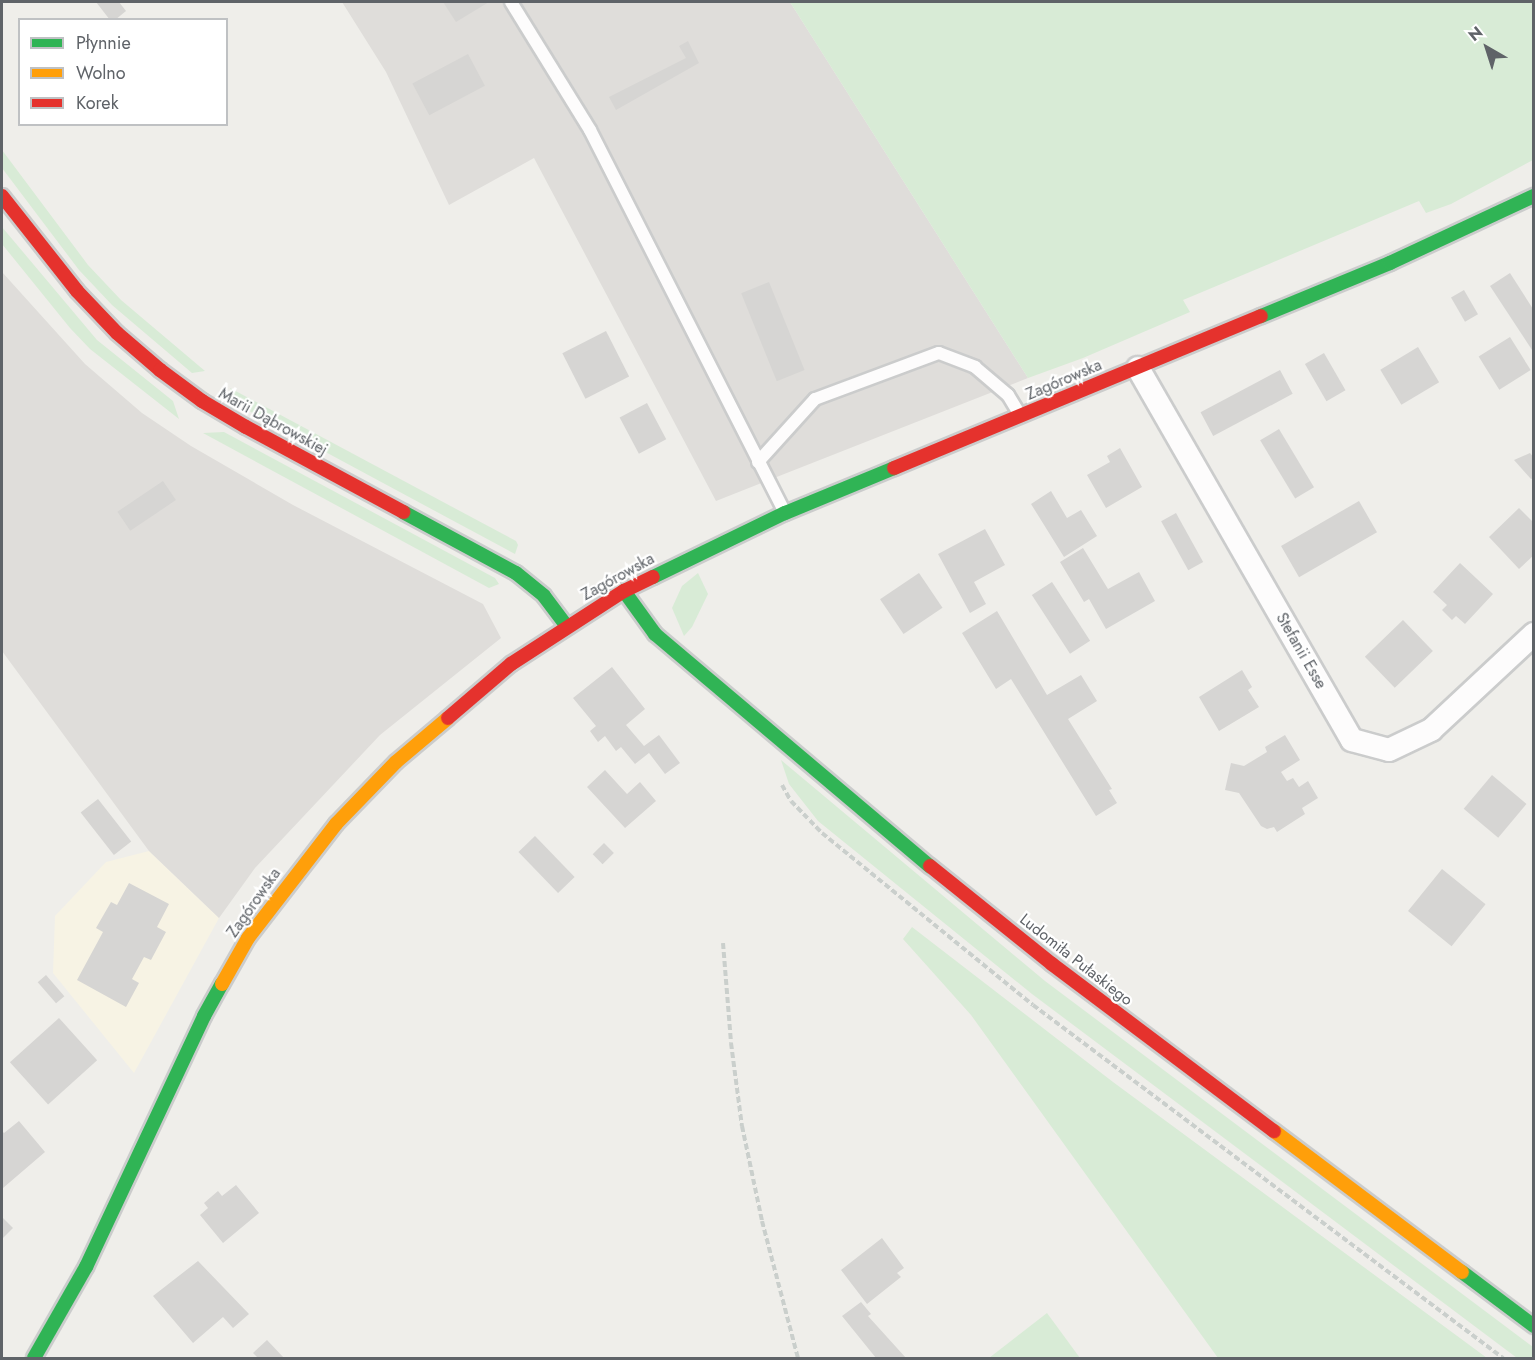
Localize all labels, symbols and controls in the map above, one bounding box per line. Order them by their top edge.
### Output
legend [18,18,228,126]
north arrow [1457,18,1517,78]
text: N [1463,21,1488,47]
text: Płynnie [76,30,131,56]
text: Wolno [76,60,126,86]
text: Korek [76,90,119,116]
street label: Zagórowska [1023,356,1105,404]
street label: Marii Dąbrowskiej [215,384,331,460]
street label: Zagórowska [578,549,658,605]
street label: Stefanii Esse [1272,610,1330,692]
street label: Zagórowska [223,865,285,941]
street label: Ludomiła Pułaskiego [1016,910,1136,1010]

